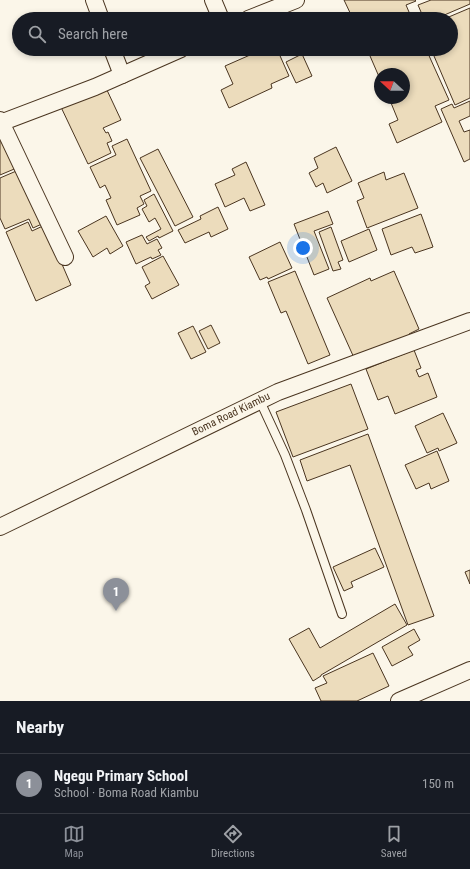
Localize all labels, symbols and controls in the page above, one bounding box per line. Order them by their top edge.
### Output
search box [12,12,458,56]
icon: search [26,23,48,45]
text: Search here [58,25,128,43]
north arrow [374,68,410,104]
your location [293,238,313,258]
street label: Boma Road Kiambu [190,390,272,438]
pin: 1 [103,578,129,611]
text: Nearby [16,717,64,737]
text: Ngegu Primary School [54,767,188,785]
text: 1 [26,776,32,791]
text: 150 m [422,776,454,791]
text: School · Boma Road Kiambu [54,785,199,800]
tab: Map [63,823,85,860]
tab: Directions [211,823,255,860]
tab: Saved [381,823,407,860]

